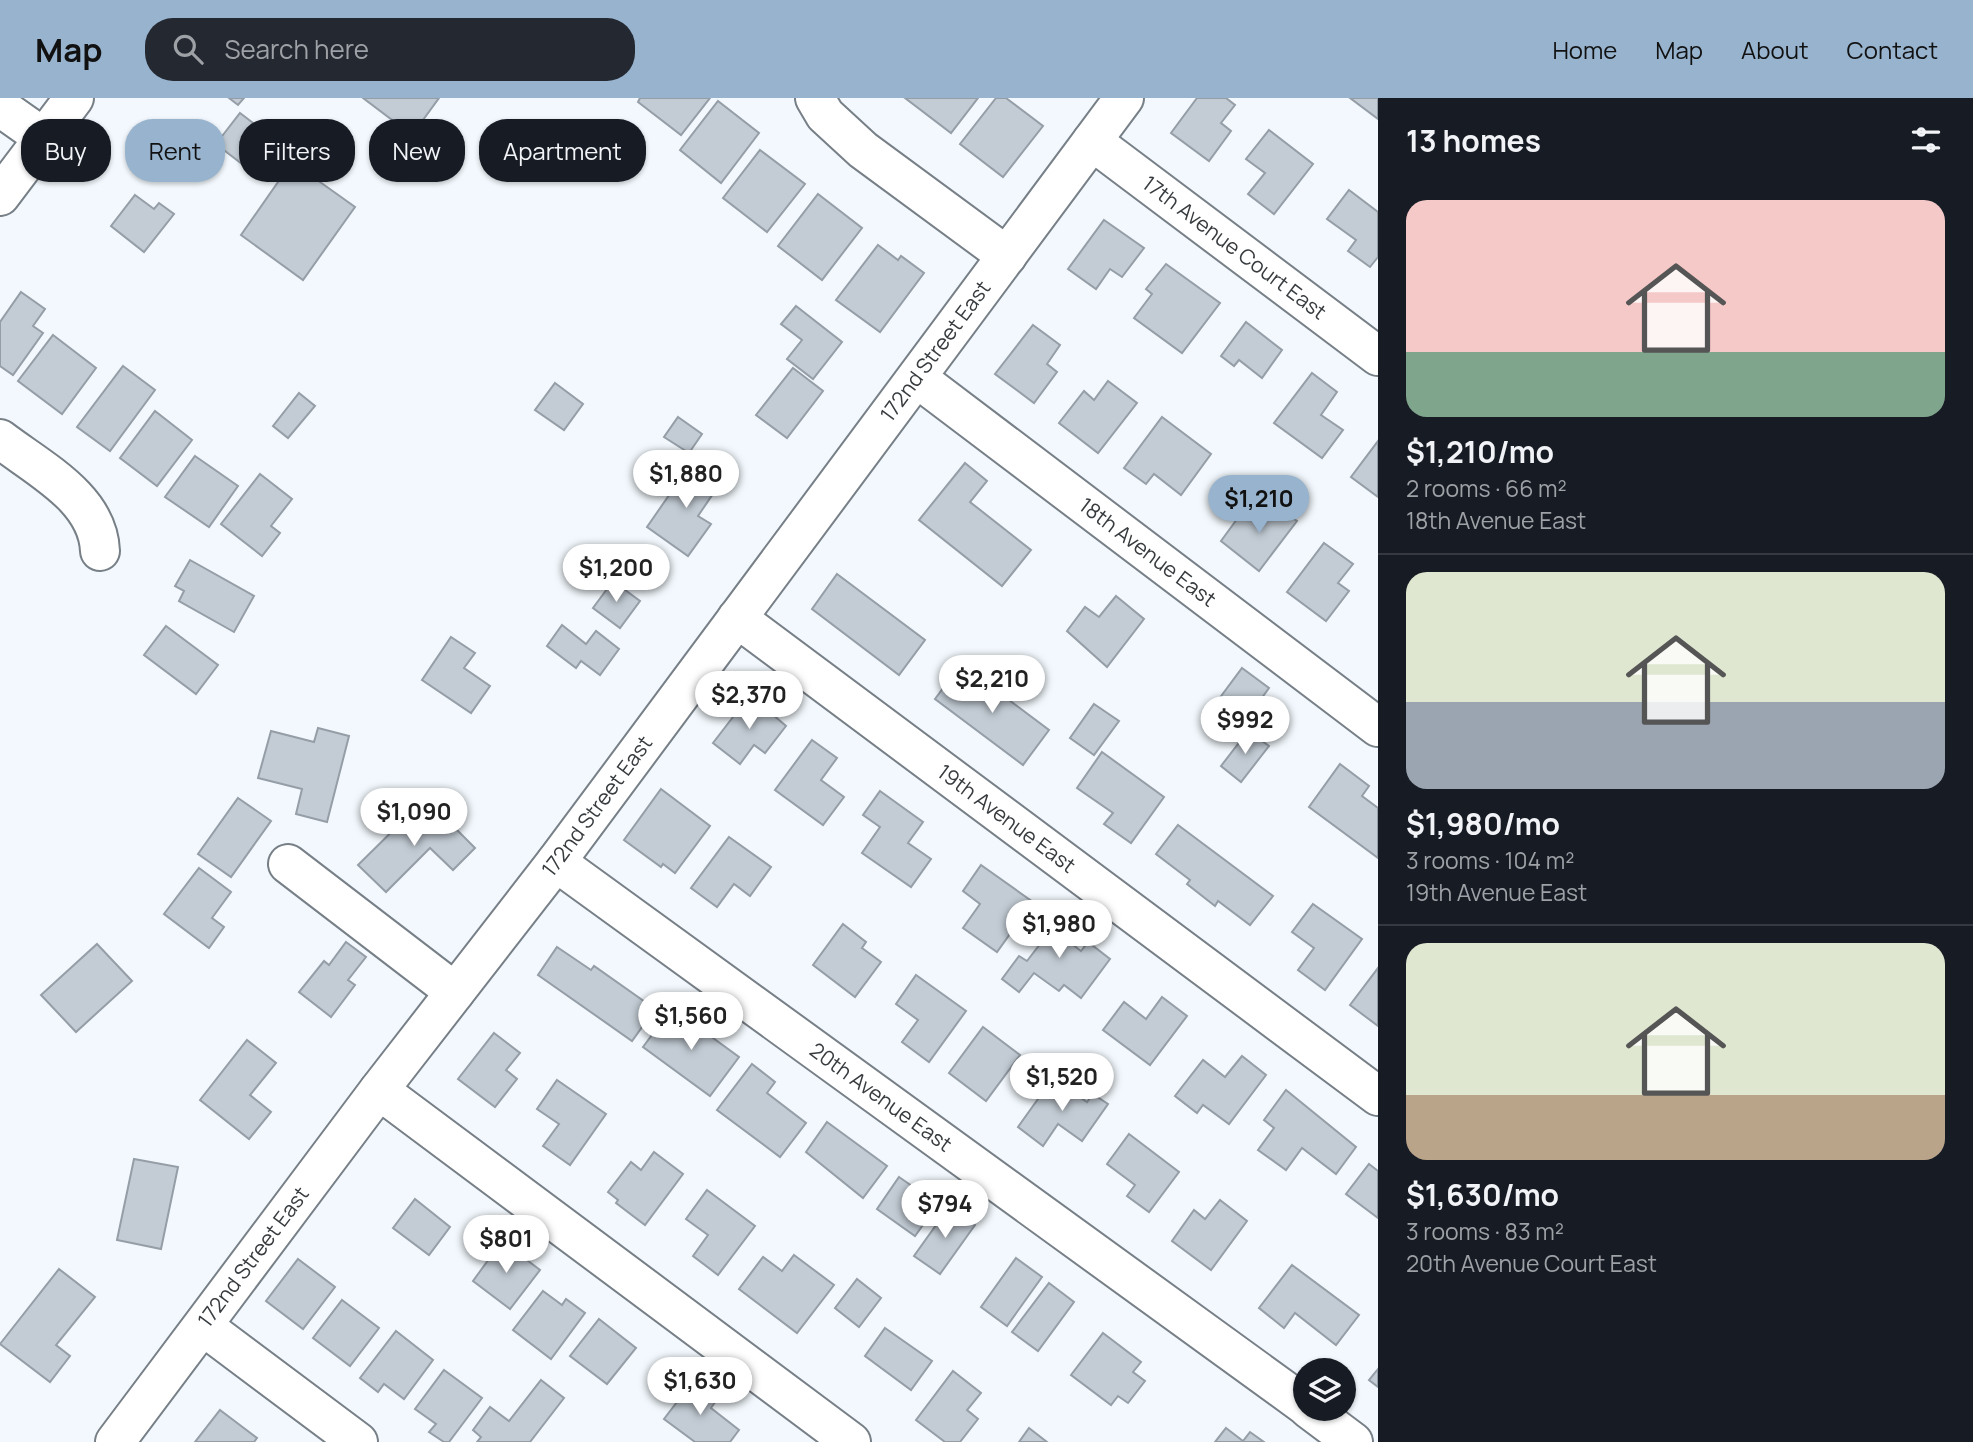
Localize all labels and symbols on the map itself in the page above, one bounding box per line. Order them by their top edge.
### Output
street label: 17th Avenue Court East [1137,169,1333,325]
street label: 172nd Street East [873,275,996,427]
pin: $1,880 [629,450,743,510]
pin: $1,210 [1202,476,1316,535]
street label: 18th Avenue East [1074,491,1222,613]
pin: $1,200 [559,545,673,604]
pin: $2,210 [935,656,1049,715]
pin: $2,370 [692,672,806,731]
pin: $992 [1204,696,1286,756]
street label: 172nd Street East [535,730,658,882]
street label: 19th Avenue East [932,757,1082,879]
pin: $1,090 [357,788,471,848]
pin: $1,980 [1002,900,1116,960]
pin: $1,560 [634,992,748,1052]
street label: 20th Avenue East [805,1036,958,1158]
pin: $1,520 [1005,1054,1119,1113]
pin: $794 [904,1180,986,1240]
street label: 172nd Street East [191,1181,315,1333]
pin: $801 [465,1216,547,1275]
pin: $1,630 [643,1358,757,1417]

